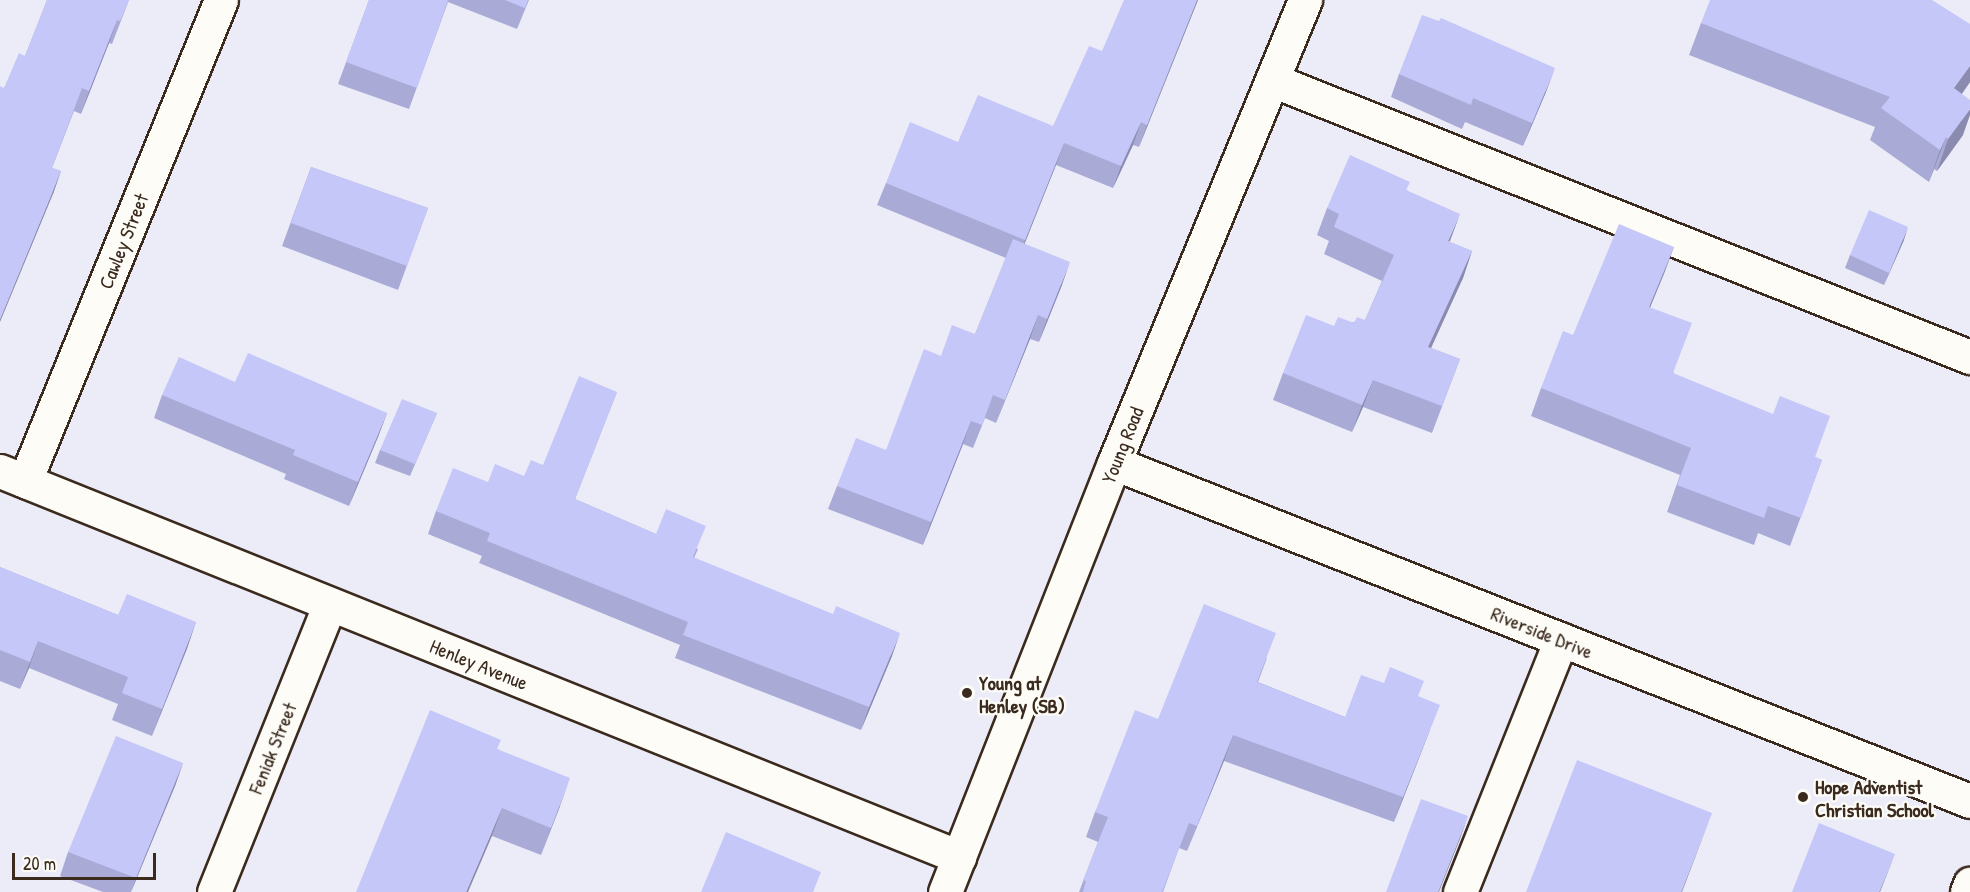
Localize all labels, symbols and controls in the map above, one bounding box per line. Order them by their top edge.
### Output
street label: Cawley Street [93,190,153,292]
street label: Young Road [1096,403,1148,487]
street label: Riverside Drive [1488,601,1596,663]
street label: Henley Avenue [427,634,531,694]
place label: Young at Henley (SB) [979,670,1065,717]
marker: Young at Henley (SB) [960,686,974,700]
street label: Feniak Street [243,699,301,797]
place label: Hope Adventist Christian School [1815,774,1934,821]
marker: Hope Adventist Christian School [1796,790,1810,804]
scale bar [15,841,159,879]
text: 20 m [23,851,56,876]

